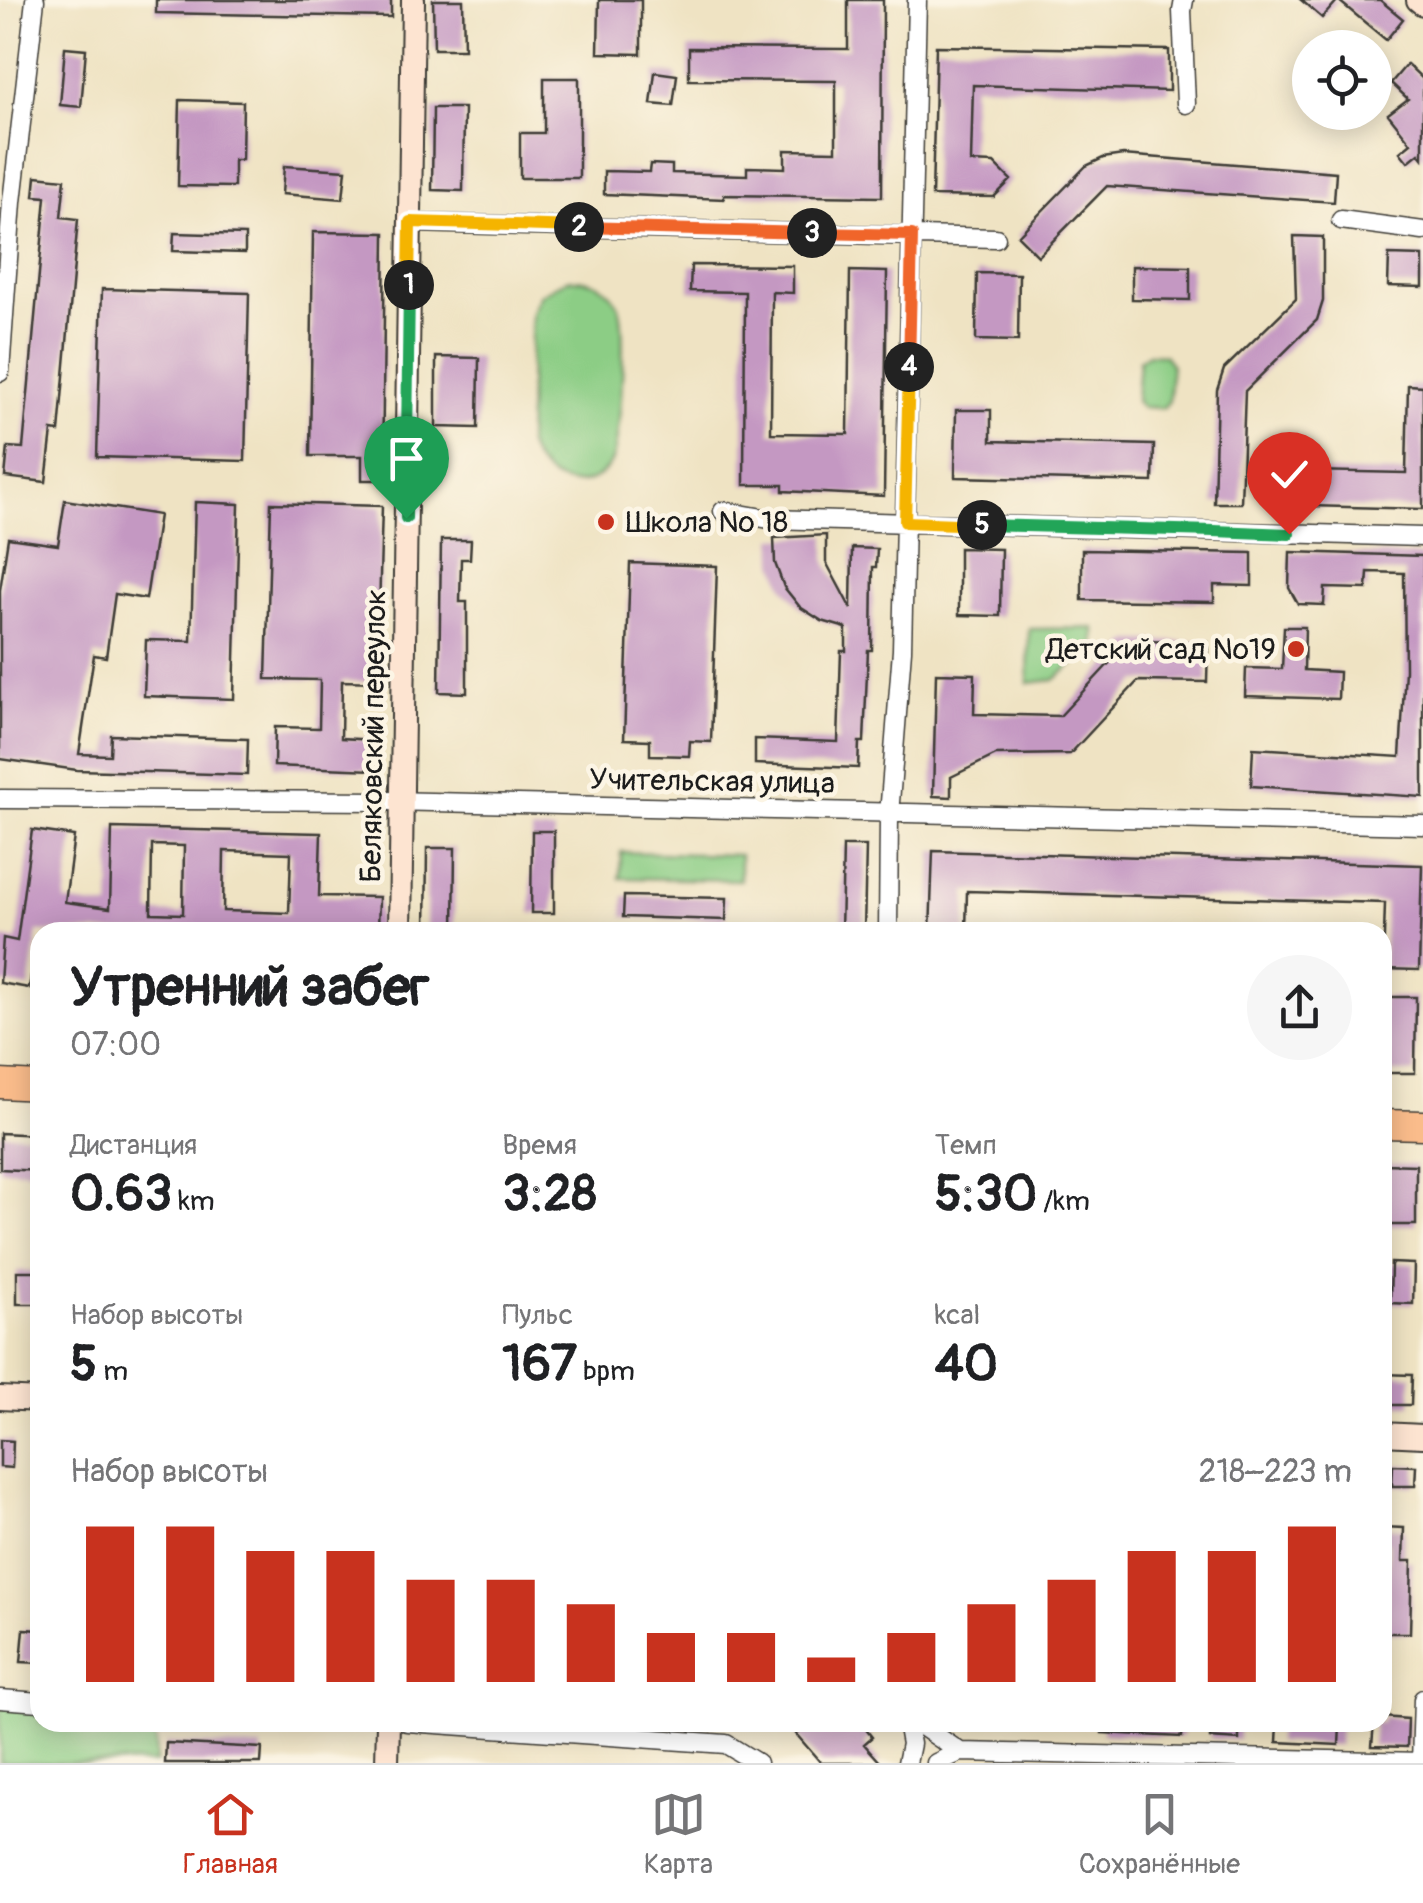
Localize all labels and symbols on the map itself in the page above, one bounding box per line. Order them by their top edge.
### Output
pin: 2 [554,202,604,252]
pin: 3 [787,208,837,258]
pin: 1 [384,260,434,310]
pin: 4 [884,342,934,392]
pin [364,416,449,519]
pin [1247,432,1332,535]
pin: 5 [957,500,1007,550]
place label: Школа № 18 [626,504,788,541]
marker: Школа № 18 [595,511,617,533]
street label: Беляковский переулок [352,589,395,883]
place label: Детский сад №19 [1045,631,1276,668]
marker: Детский сад №19 [1285,638,1307,660]
street label: Учительская улица [589,761,835,802]

